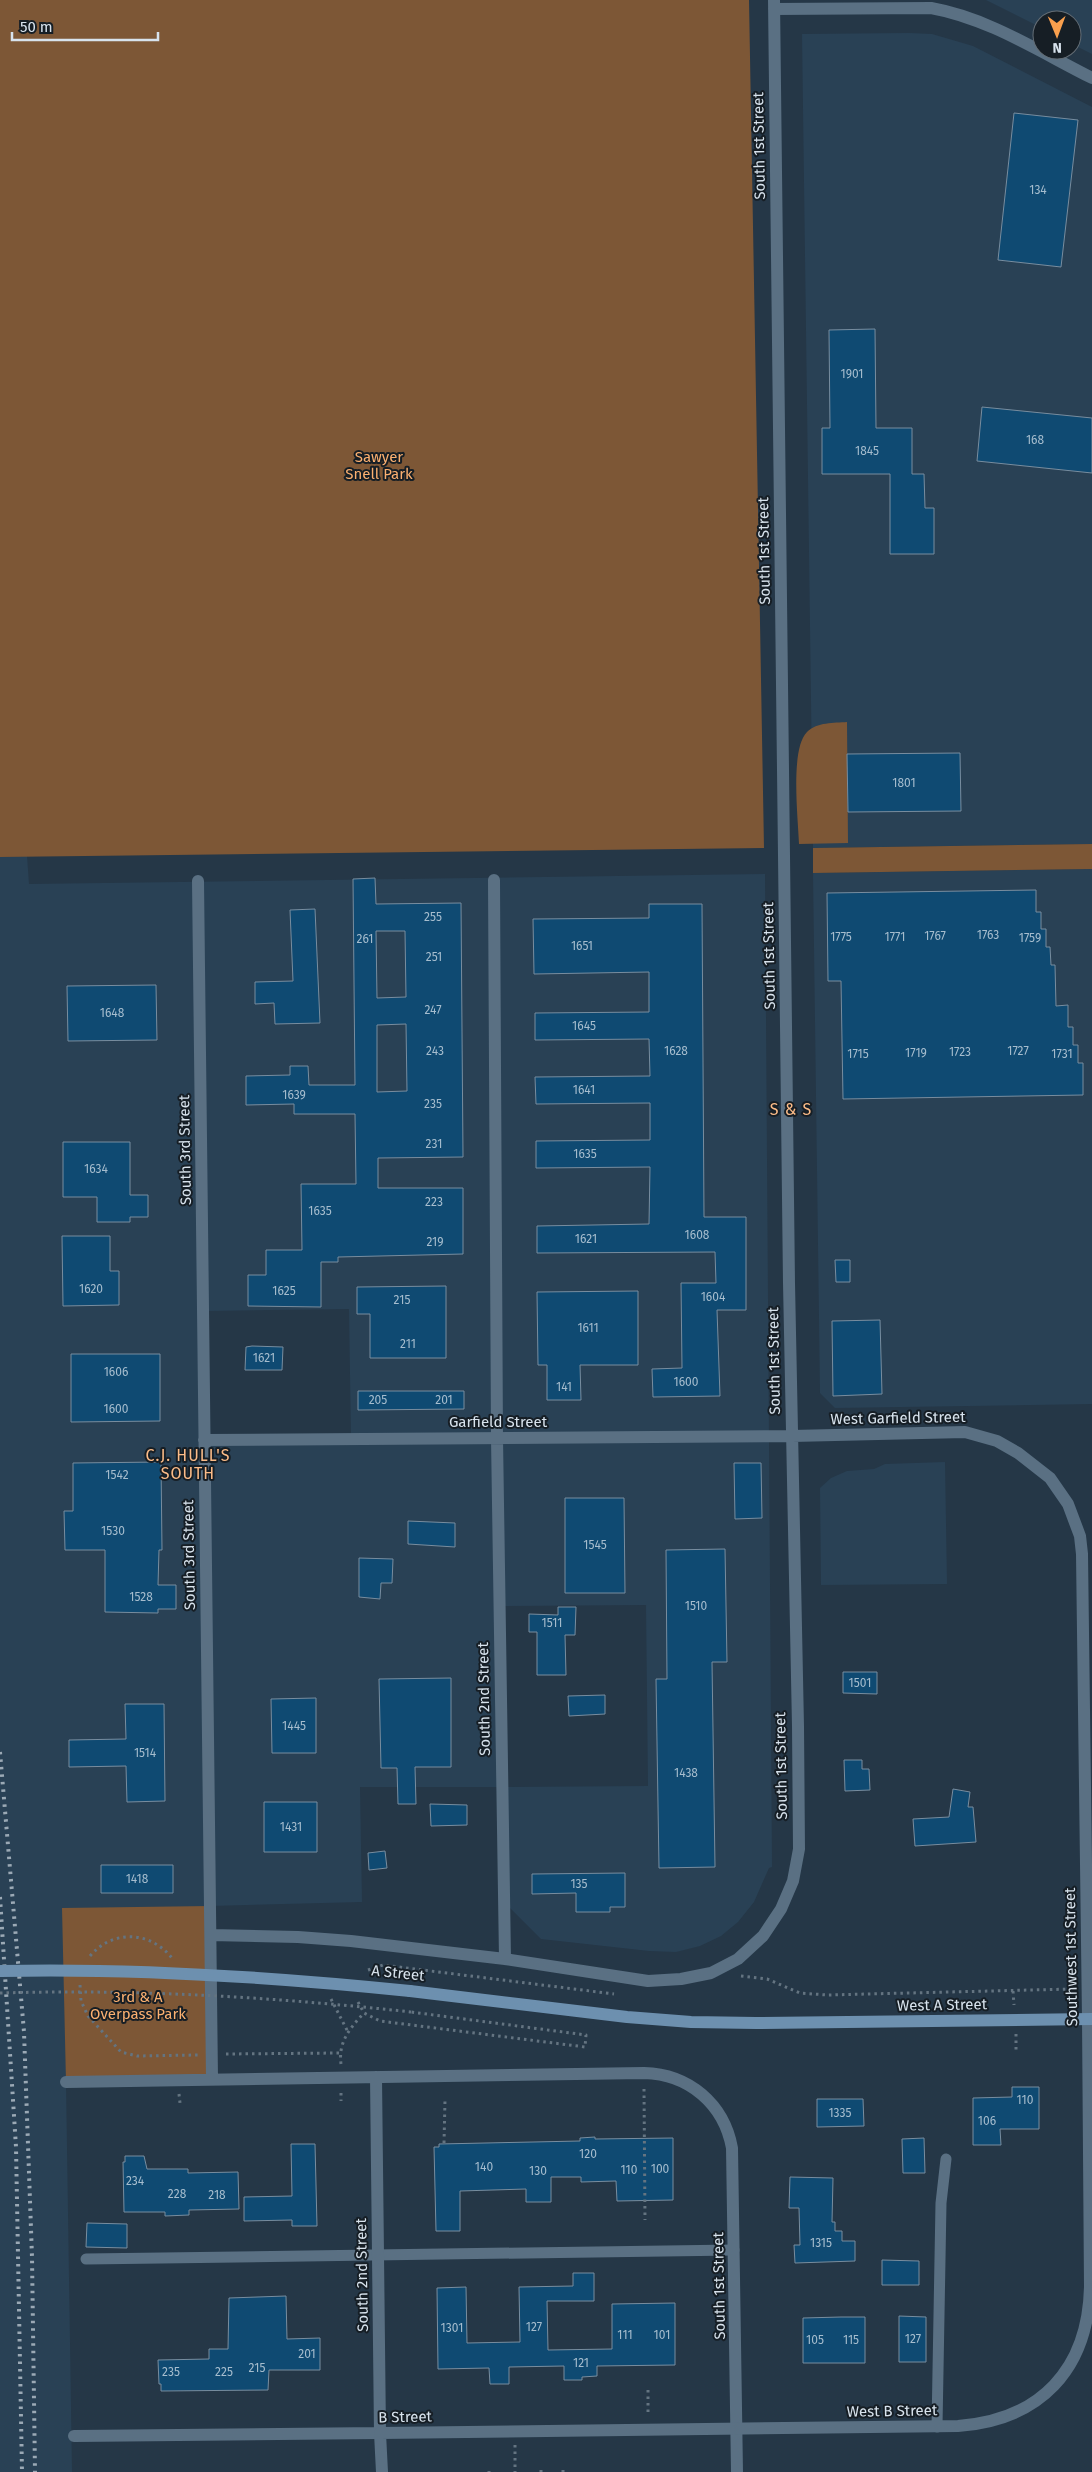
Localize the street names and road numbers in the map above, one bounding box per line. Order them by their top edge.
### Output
street label: South 1st Street [749,92,769,200]
street label: South 1st Street [754,497,774,605]
street label: South 1st Street [759,902,779,1010]
street label: South 3rd Street [175,1094,195,1205]
street label: South 1st Street [764,1307,784,1415]
street label: West Garfield Street [830,1408,966,1428]
street label: Garfield Street [449,1413,548,1431]
street label: South 3rd Street [179,1499,199,1610]
street label: South 2nd Street [474,1641,494,1756]
street label: South 1st Street [771,1712,791,1820]
street label: Southwest 1st Street [1061,1887,1081,2027]
street label: A Street [371,1961,426,1985]
street label: West A Street [897,1995,988,2015]
street label: South 2nd Street [352,2217,372,2332]
street label: South 1st Street [709,2232,729,2340]
street label: West B Street [847,2401,938,2421]
street label: B Street [378,2408,433,2426]

